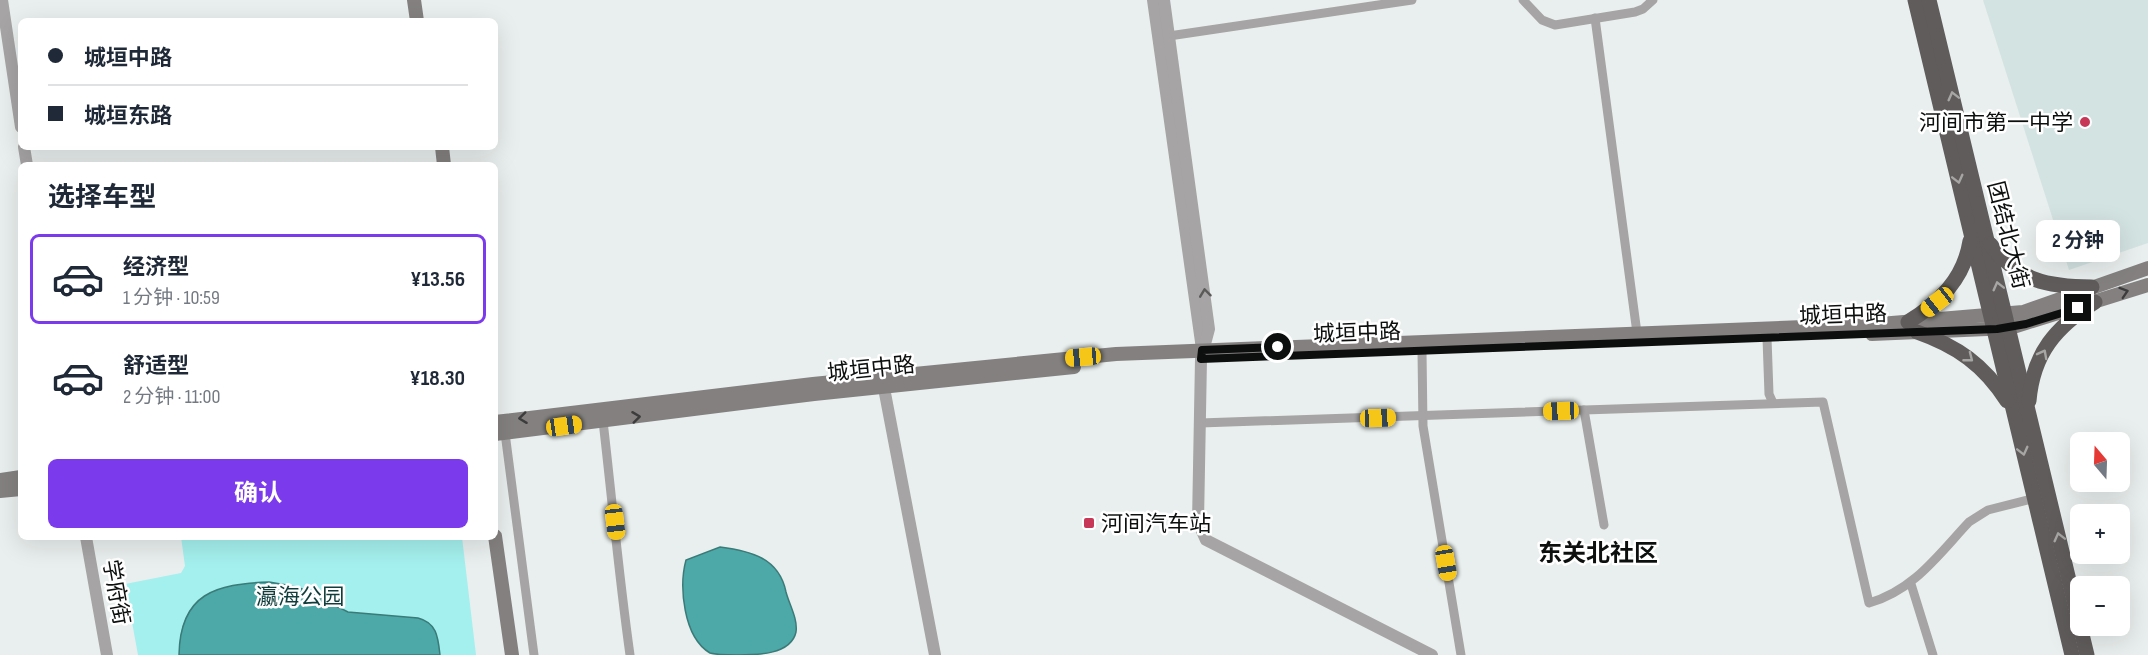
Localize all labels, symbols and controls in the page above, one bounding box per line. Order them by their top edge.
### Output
text: 城垣中路 [84,45,172,72]
one-way arrow [1947,92,1960,102]
text: 城垣东路 [84,103,172,130]
place label: 河间市第一中学 [1919,110,2073,137]
marker: 河间市第一中学 [2078,115,2092,129]
one-way arrow [1950,174,1963,184]
street label: 团结北大街 [1981,179,2034,292]
text: 选择车型 [48,182,156,214]
callout: 2 分钟 [2036,221,2120,263]
text: 2 分钟 [2052,229,2104,253]
icon: car [51,252,105,306]
text: 经济型 [123,254,189,281]
text: ¥13.56 [410,266,465,293]
one-way arrow [1993,281,2006,291]
car [1917,284,1957,320]
text: 1 分钟 · 10:59 [123,286,220,310]
one-way arrow [2119,287,2129,300]
one-way arrow [1200,289,1212,298]
route end [2064,294,2091,321]
street label: 城垣中路 [1799,300,1888,331]
street label: 城垣中路 [1313,318,1402,349]
route start [1264,333,1291,360]
car [1064,346,1102,368]
one-way arrow [1962,350,1973,361]
one-way arrow [2036,350,2047,360]
icon: car [51,351,105,405]
street label: 城垣中路 [826,351,916,388]
text: 舒适型 [123,353,189,380]
text: ¥18.30 [409,365,465,392]
text: 2 分钟 · 11:00 [123,385,220,409]
car [1543,401,1579,421]
car [1360,408,1396,428]
one-way arrow [632,411,641,423]
one-way arrow [519,412,528,424]
car [545,415,583,437]
north arrow [2070,432,2130,492]
map controls [2070,432,2130,636]
one-way arrow [2016,445,2029,455]
button: 确认 [48,459,468,528]
car [604,503,626,541]
button: + [2070,504,2130,564]
place label: 河间汽车站 [1101,511,1211,538]
marker: 河间汽车站 [1082,516,1096,530]
one-way arrow [2053,532,2066,542]
district label: 东关北社区 [1538,539,1658,568]
car [1434,544,1458,582]
street label: 学府街 [96,557,135,627]
button: − [2070,576,2130,636]
park label: 瀛海公园 [256,584,344,611]

